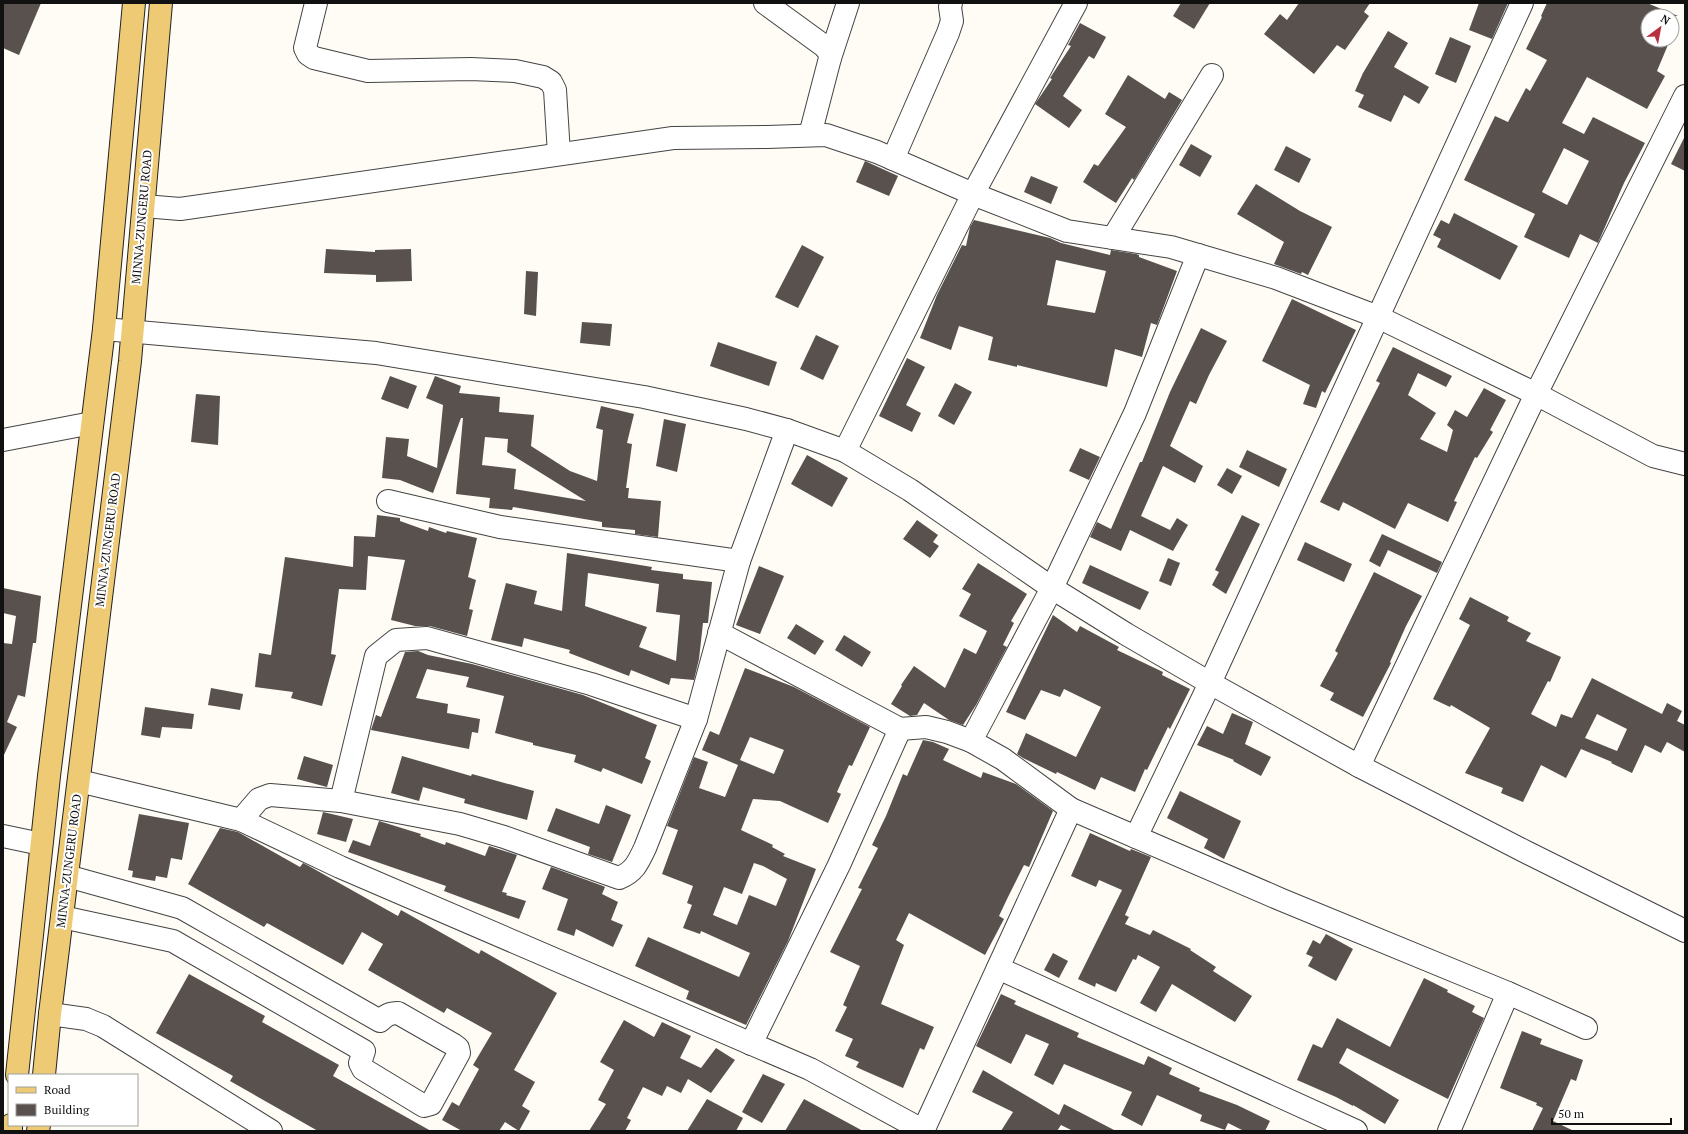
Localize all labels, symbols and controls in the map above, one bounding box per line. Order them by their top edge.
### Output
north arrow [1640,8,1680,48]
text: N [1658,11,1673,28]
street label: MINNA-ZUNGERU ROAD [128,149,155,285]
street label: MINNA-ZUNGERU ROAD [92,472,123,608]
street label: MINNA-ZUNGERU ROAD [53,793,84,929]
legend [8,1074,138,1126]
text: Road [44,1082,71,1097]
scale bar [1552,1100,1671,1126]
text: Building [44,1102,90,1117]
text: 50 m [1558,1106,1585,1121]

